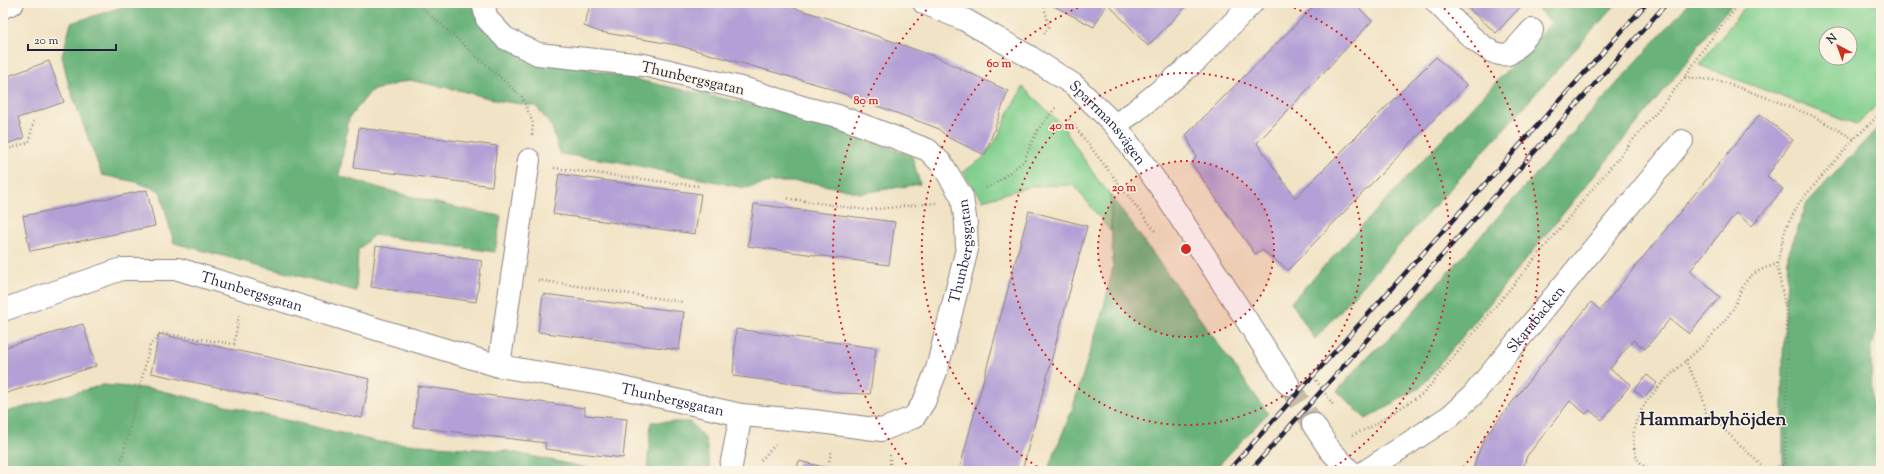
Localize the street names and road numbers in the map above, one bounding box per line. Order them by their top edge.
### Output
street label: Thunbergsgatan [639,57,747,102]
street label: Sparrmansvägen [1064,77,1150,170]
street label: Thunbergsgatan [945,197,979,306]
street label: Thunbergsgatan [198,267,305,318]
street label: Skarabacken [1503,282,1571,358]
street label: Thunbergsgatan [618,379,726,423]

